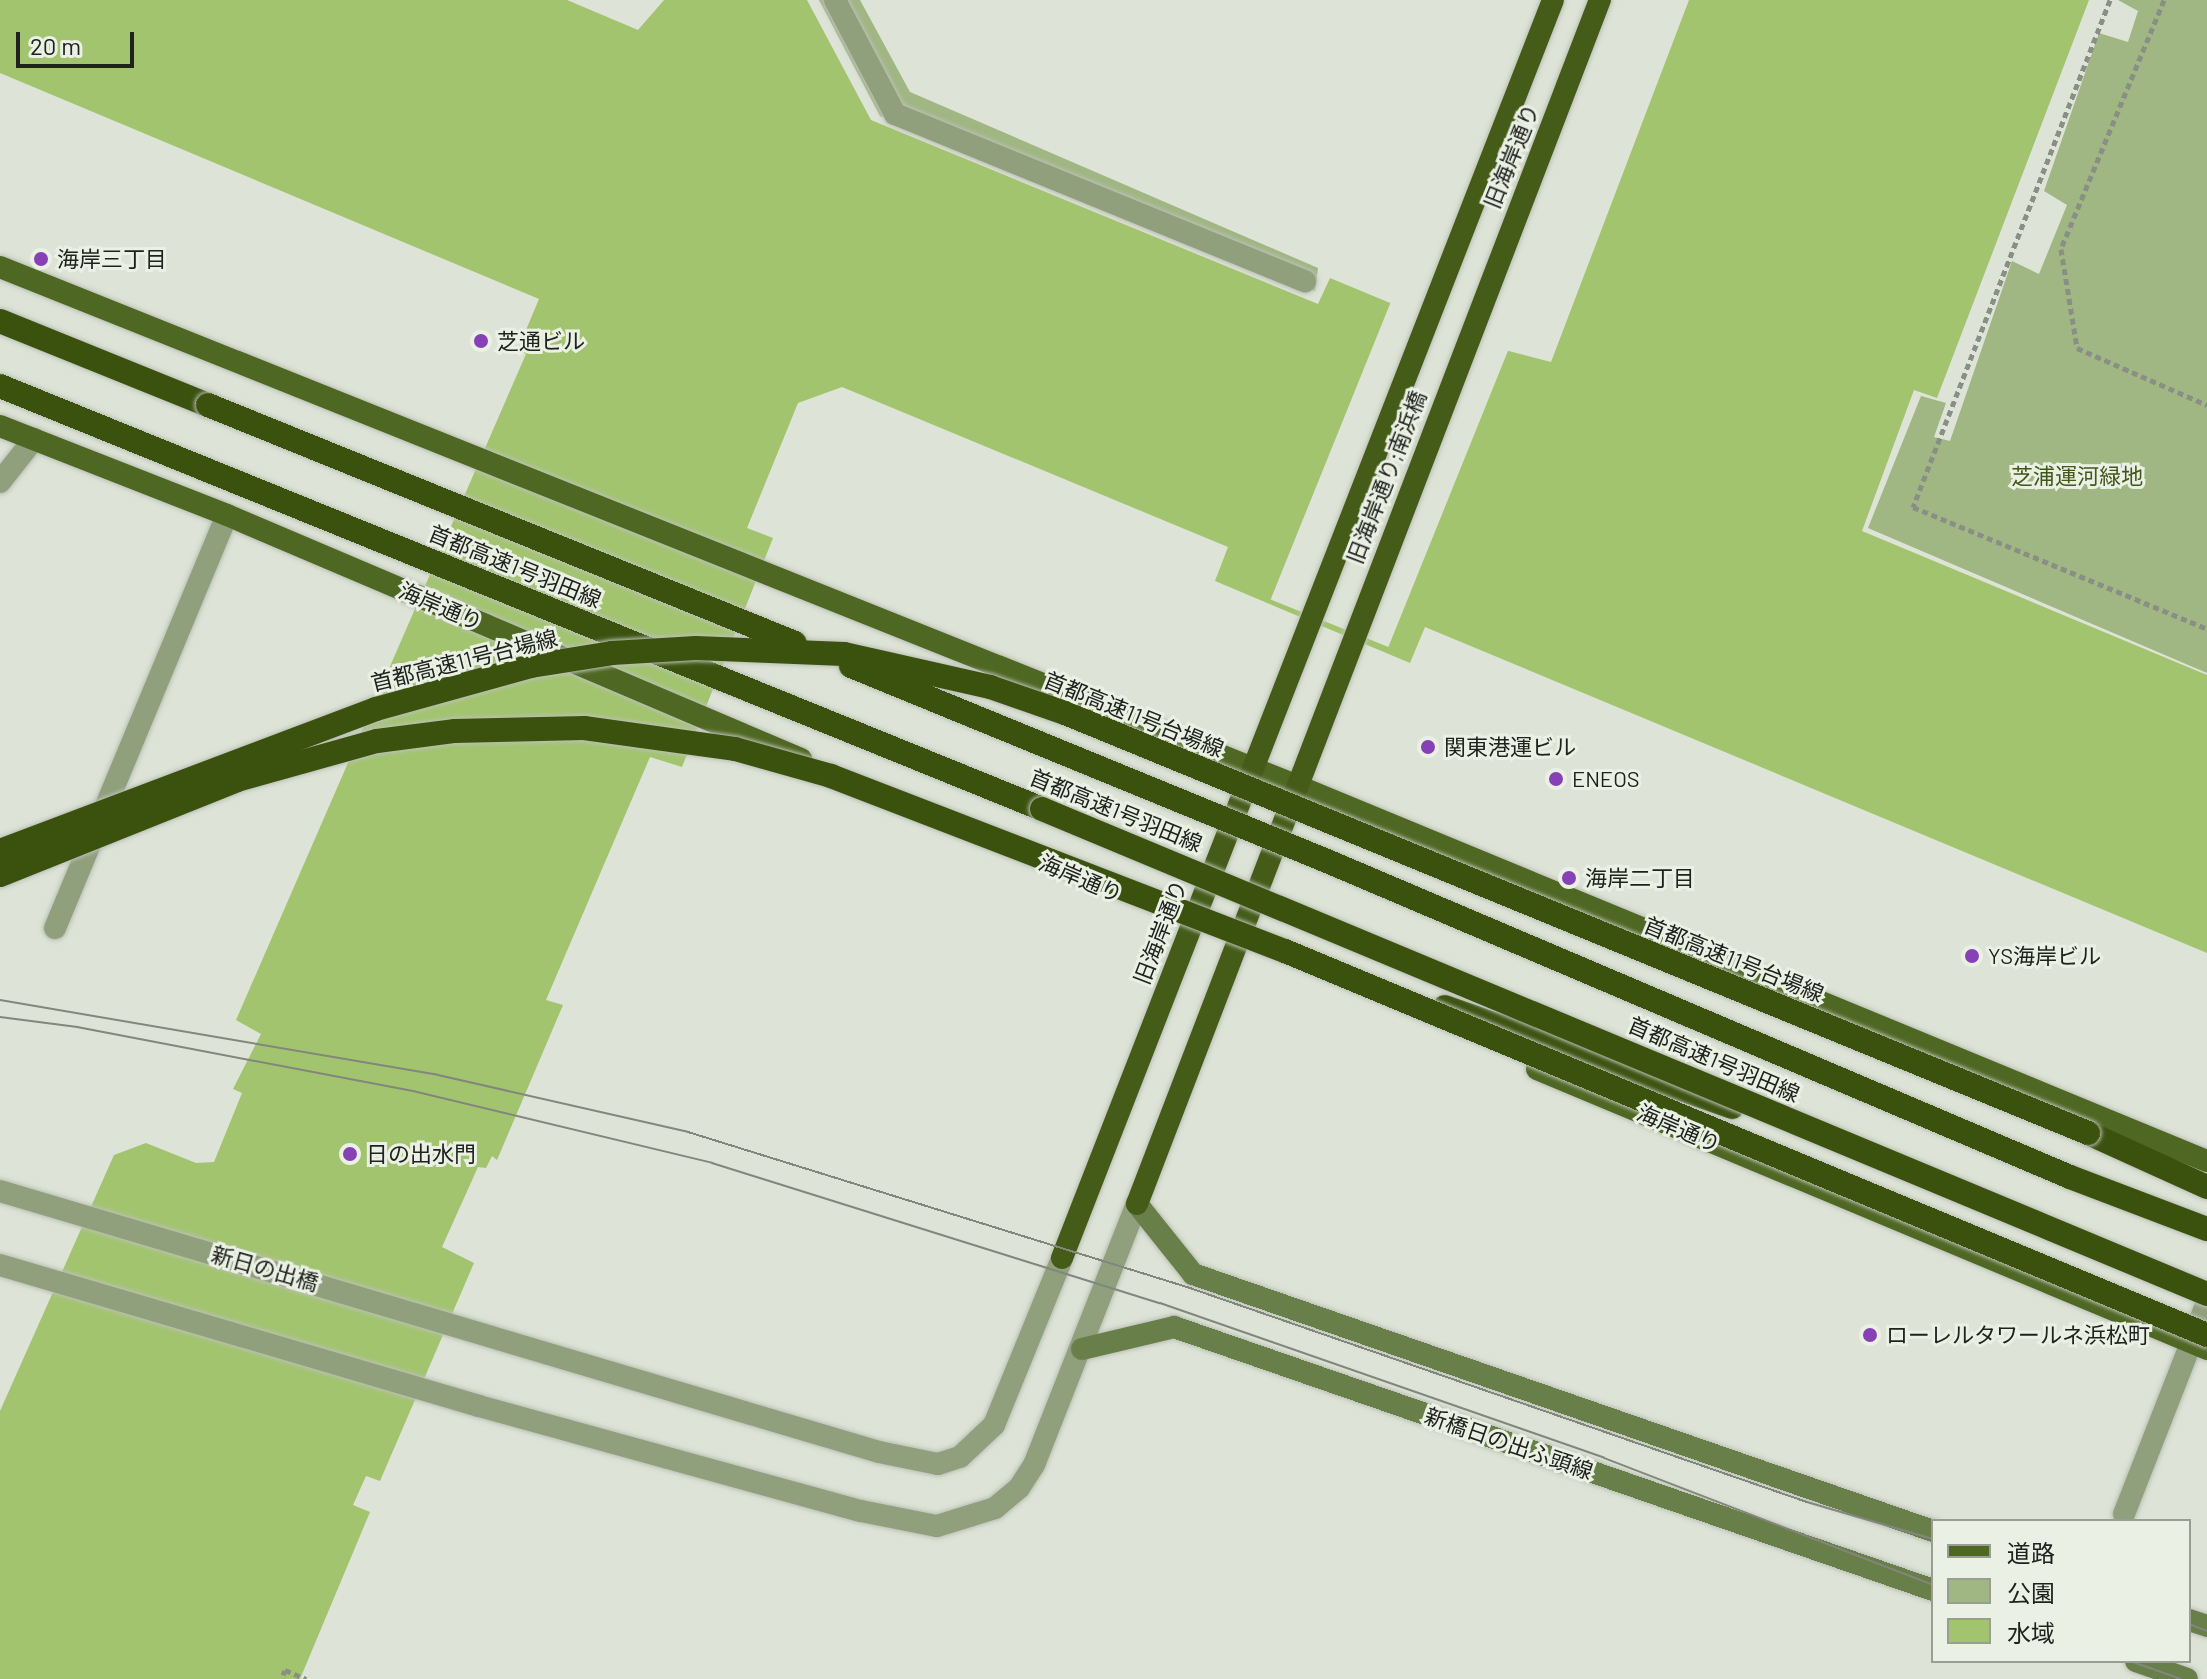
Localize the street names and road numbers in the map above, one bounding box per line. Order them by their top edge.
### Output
street label: 旧海岸通り [1478,100,1544,212]
street label: 旧海岸通り;南浜橋 [1341,387,1431,567]
street label: 首都高速1号羽田線 [425,519,605,613]
street label: 海岸通り [395,577,487,635]
street label: 首都高速11号台場線 [368,624,560,696]
street label: 首都高速11号台場線 [1040,666,1228,762]
street label: 首都高速1号羽田線 [1026,763,1206,857]
street label: 海岸通り [1035,849,1127,907]
street label: 旧海岸通り [1128,876,1192,988]
street label: 首都高速11号台場線 [1640,911,1828,1007]
street label: 首都高速1号羽田線 [1624,1011,1804,1107]
street label: 海岸通り [1633,1099,1725,1157]
street label: 新日の出橋 [208,1240,322,1296]
street label: 新橋日の出ふ頭線 [1421,1402,1597,1484]

